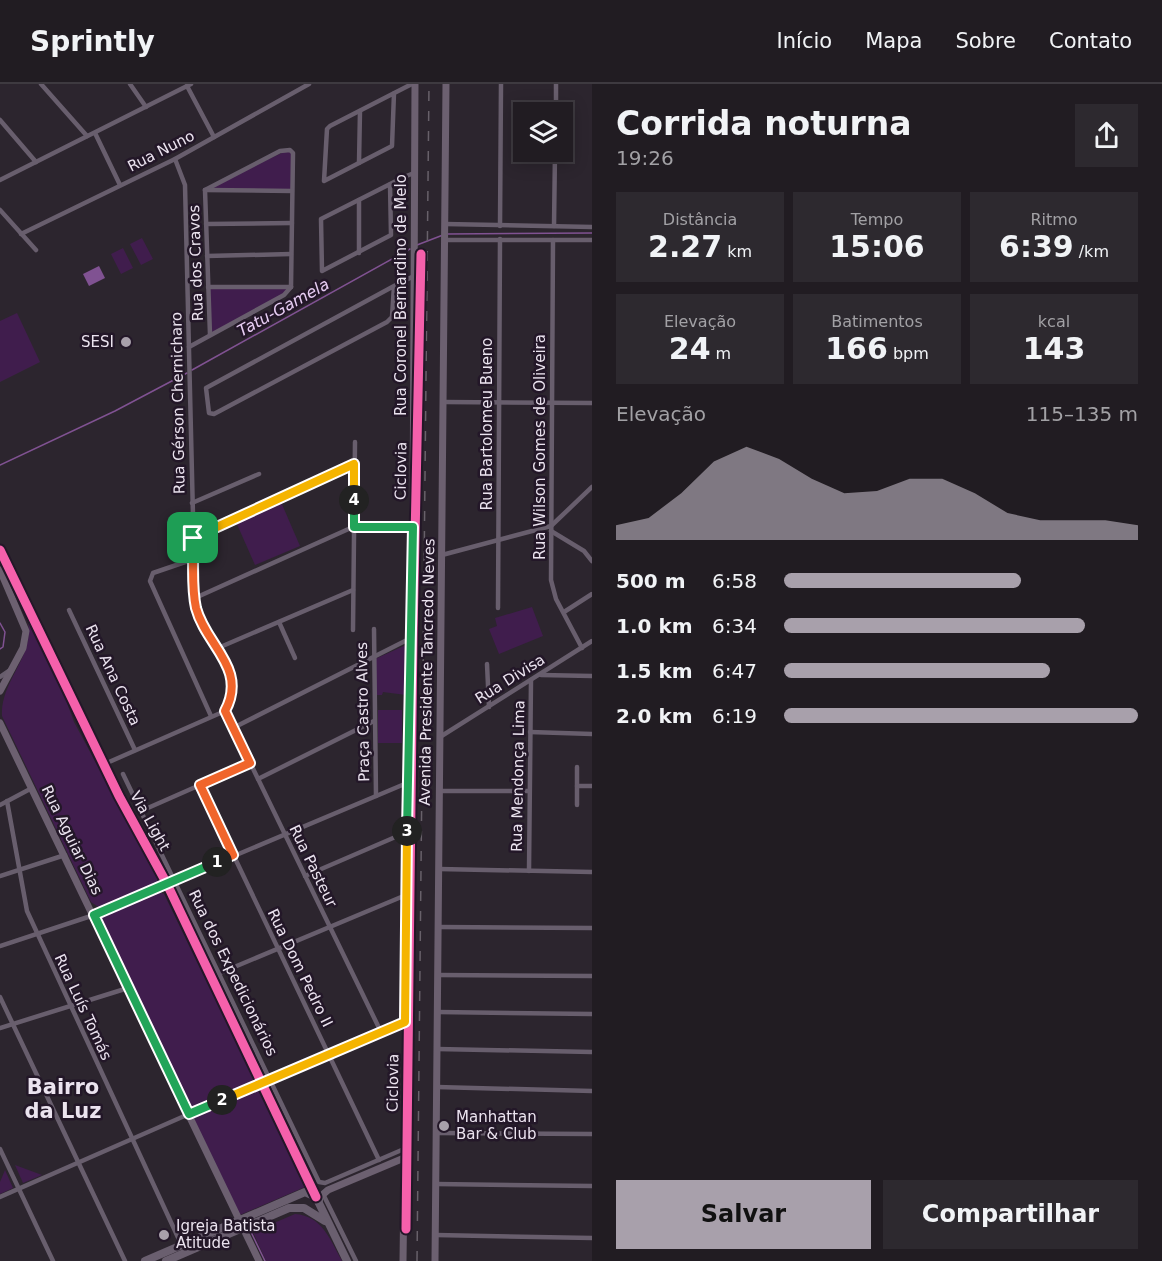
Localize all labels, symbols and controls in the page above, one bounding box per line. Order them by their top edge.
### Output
text: Sprintly [30,25,155,58]
text: Início [777,29,832,53]
text: Mapa [865,29,922,53]
text: Sobre [955,29,1016,53]
text: Contato [1049,29,1132,53]
map controls [513,102,573,162]
button: layers [513,102,573,162]
text: Corrida noturna [616,104,912,143]
button: share [1075,104,1138,167]
street label: Rua Nuno [125,126,197,176]
text: 19:26 [616,146,674,170]
street label: Rua Coronel Bernardino de Melo [392,174,410,416]
street label: Rua dos Cravos [185,204,207,321]
text: Distância [663,210,737,229]
text: Tempo [851,210,903,229]
text: Ritmo [1030,210,1078,229]
text: 2.27 [648,229,722,264]
text: 15:06 [829,229,925,264]
text: 6:39 [999,229,1074,264]
text: km [722,242,752,261]
text: /km [1074,242,1109,261]
water label: Tatu-Gamela [234,274,332,340]
street label: Rua Gérson Chernicharo [167,312,189,494]
text: Elevação [664,312,736,331]
text: Batimentos [831,312,923,331]
text: kcal [1038,312,1070,331]
text: 24 [669,331,711,366]
text: 166 [825,331,888,366]
text: 143 [1023,331,1085,366]
place label: SESI [81,333,114,351]
street label: Rua Wilson Gomes de Oliveira [531,334,549,560]
marker: SESI [119,335,133,349]
street label: Rua Bartolomeu Bueno [478,337,496,511]
text: m [711,344,731,363]
text: bpm [888,344,929,363]
text: Elevação [616,402,706,426]
text: 115–135 m [1026,402,1138,426]
street label: Ciclovia [391,442,411,500]
pin: 4 [339,485,369,515]
text: 4 [348,490,360,509]
pin [167,512,218,563]
icon: arrive [176,521,209,554]
street label: Avenida Presidente Tancredo Neves [416,538,438,806]
text: 500 m [616,569,686,593]
text: 6:58 [712,569,757,593]
text: 1.0 km [616,614,693,638]
text: 6:34 [712,614,757,638]
street label: Rua Ana Costa [82,622,144,728]
street label: Praça Castro Alves [353,642,373,782]
street label: Rua Divisa [472,650,548,708]
text: 1.5 km [616,659,693,683]
text: 6:47 [712,659,757,683]
street label: Rua Mendonça Lima [508,700,528,852]
text: 2.0 km [616,704,693,728]
text: 6:19 [712,704,757,728]
street label: Rua Aguiar Dias [38,782,106,898]
street label: Via Light [126,788,174,854]
pin: 3 [392,816,422,846]
text: 3 [401,821,413,840]
street label: Rua Pasteur [285,822,341,911]
pin: 1 [202,847,232,877]
text: 1 [211,852,223,871]
street label: Rua dos Expedicionários [185,887,281,1059]
street label: Rua Dom Pedro II [264,906,336,1030]
street label: Rua Luís Tomás [51,951,116,1063]
street label: Ciclovia [383,1054,403,1112]
district label: Bairro da Luz [24,1075,102,1123]
pin: 2 [207,1085,237,1115]
text: 2 [216,1090,228,1109]
place label: Manhattan Bar & Club [456,1108,537,1143]
marker: Manhattan Bar & Club [437,1119,451,1133]
button: Salvar [616,1180,871,1249]
button: Compartilhar [883,1180,1138,1249]
place label: Igreja Batista Atitude [176,1217,276,1252]
marker: Igreja Batista Atitude [157,1228,171,1242]

